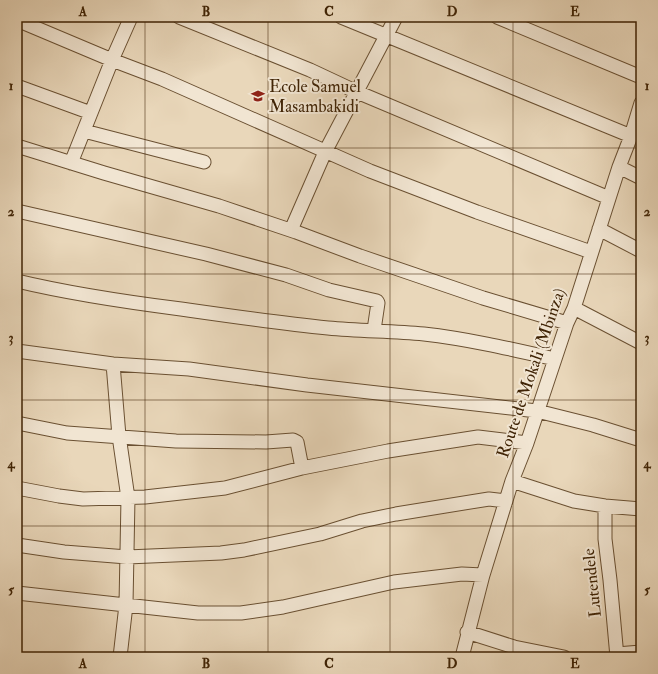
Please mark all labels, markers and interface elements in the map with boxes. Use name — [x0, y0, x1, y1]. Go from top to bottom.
text: A — [78, 4, 88, 20]
text: B — [202, 4, 210, 20]
text: C — [324, 4, 334, 20]
text: D — [447, 4, 458, 20]
text: E — [570, 4, 580, 20]
place label: Ecole Samuel Masambakidi — [269, 76, 362, 117]
text: 1 — [9, 78, 14, 94]
text: 1 — [645, 78, 650, 94]
school or university icon: Ecole Samuel Masambakidi — [250, 88, 266, 104]
text: 2 — [8, 204, 15, 220]
text: 2 — [644, 204, 651, 220]
street label: Route de Mokali (Mbinza) — [492, 285, 570, 461]
text: 3 — [9, 330, 14, 346]
text: 3 — [645, 330, 650, 346]
text: 4 — [6, 456, 15, 472]
text: 4 — [642, 456, 651, 472]
street label: Lutendele — [578, 547, 606, 619]
text: 5 — [8, 582, 14, 598]
text: 5 — [644, 582, 650, 598]
text: A — [78, 656, 88, 672]
text: B — [202, 656, 210, 672]
text: C — [324, 656, 334, 672]
text: D — [447, 656, 458, 672]
text: E — [570, 656, 580, 672]

